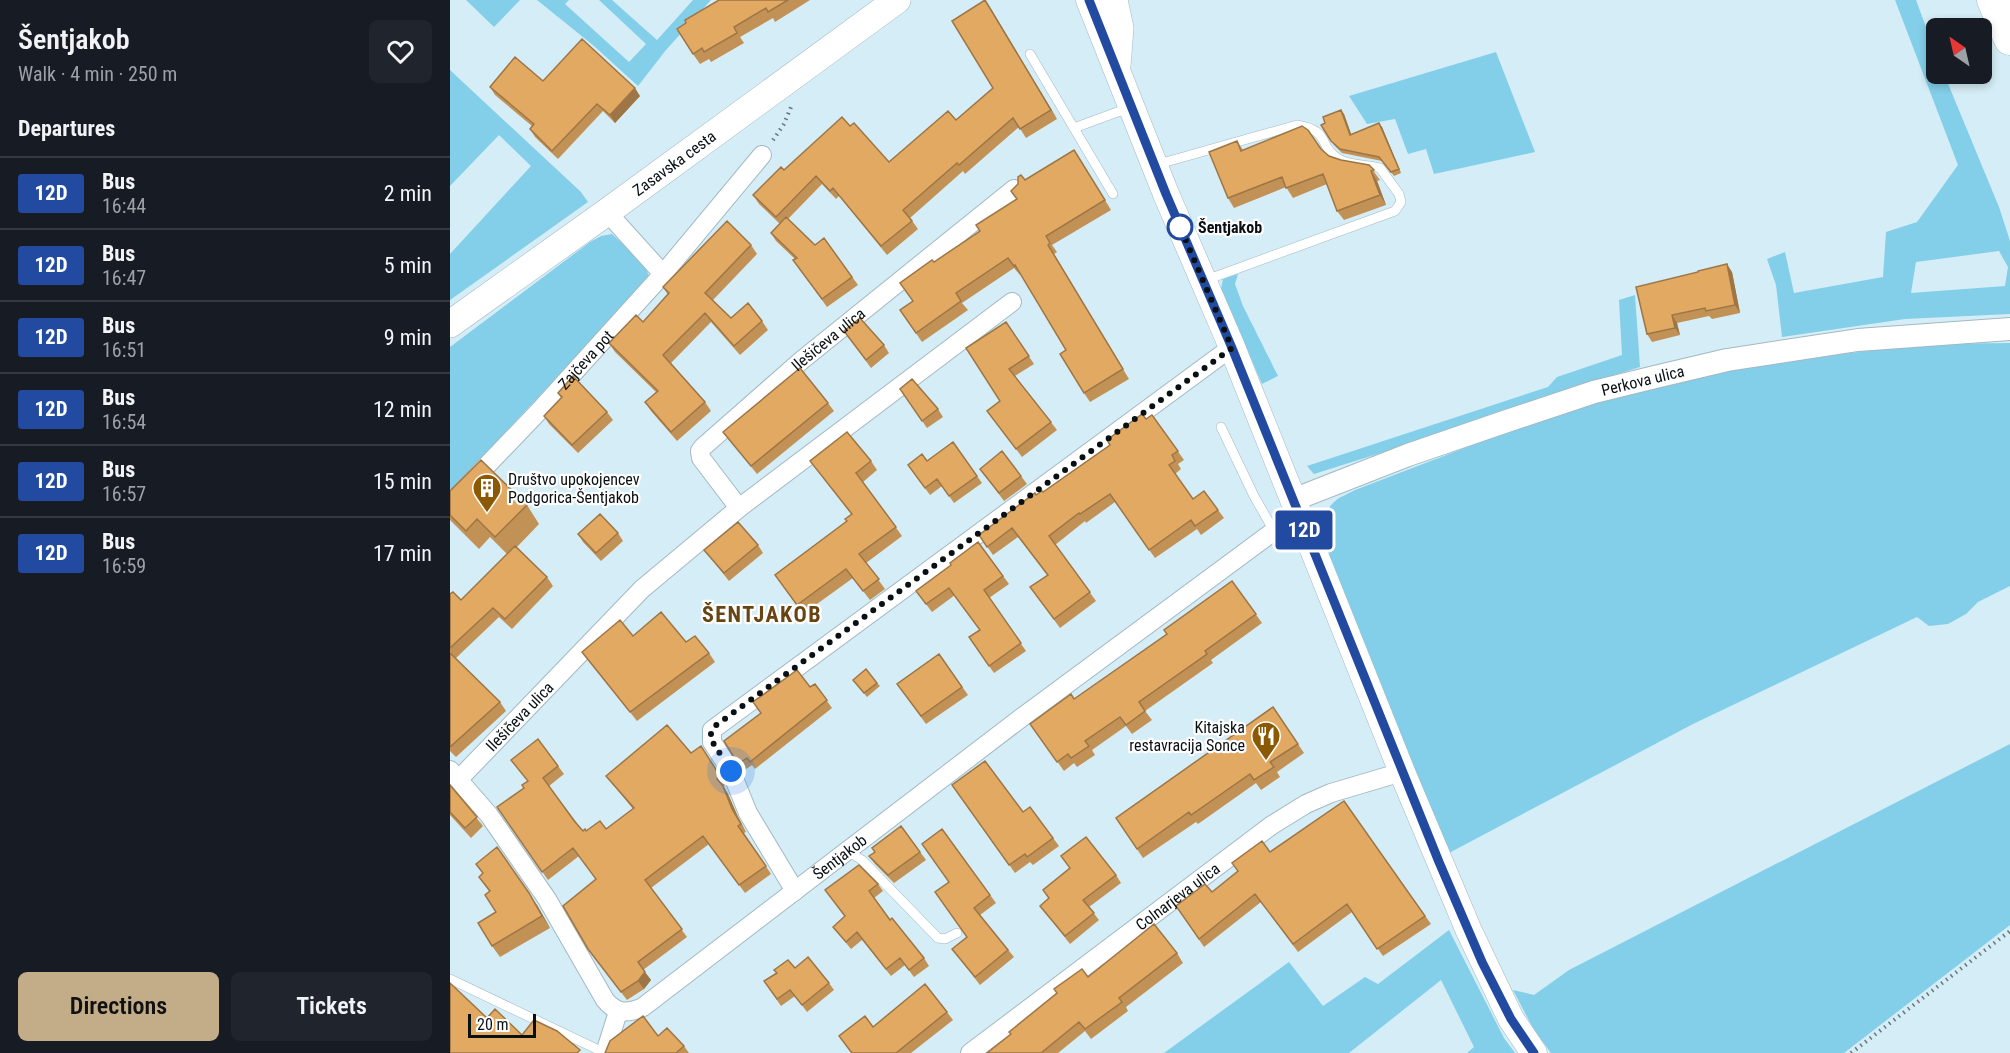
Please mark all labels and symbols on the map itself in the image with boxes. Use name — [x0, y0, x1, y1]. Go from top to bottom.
north arrow — [1926, 18, 1992, 84]
street label: Zasavska cesta — [629, 126, 719, 200]
marker: Šentjakob — [1167, 214, 1193, 240]
place label: Šentjakob — [1198, 218, 1262, 237]
street label: Ilešičeva ulica — [787, 304, 869, 375]
street label: Zajčeva pot — [554, 326, 617, 393]
street label: Perkova ulica — [1599, 361, 1686, 399]
place label: Društvo upokojencev Podgorica-Šentjakob — [508, 470, 640, 507]
building icon: Društvo upokojencev Podgorica-Šentjakob — [471, 472, 503, 514]
line badge: 12D — [1270, 510, 1338, 550]
district label: ŠENTJAKOB — [702, 602, 822, 627]
street label: Ilešičeva ulica — [482, 678, 557, 755]
place label: Kitajska restavracija Sonce — [1129, 718, 1245, 755]
restaurant icon: Kitajska restavracija Sonce — [1250, 720, 1282, 762]
your location — [716, 756, 746, 786]
street label: Šentjakob — [809, 830, 870, 883]
street label: Colnarjeva ulica — [1132, 859, 1223, 934]
scale bar — [468, 1011, 536, 1038]

